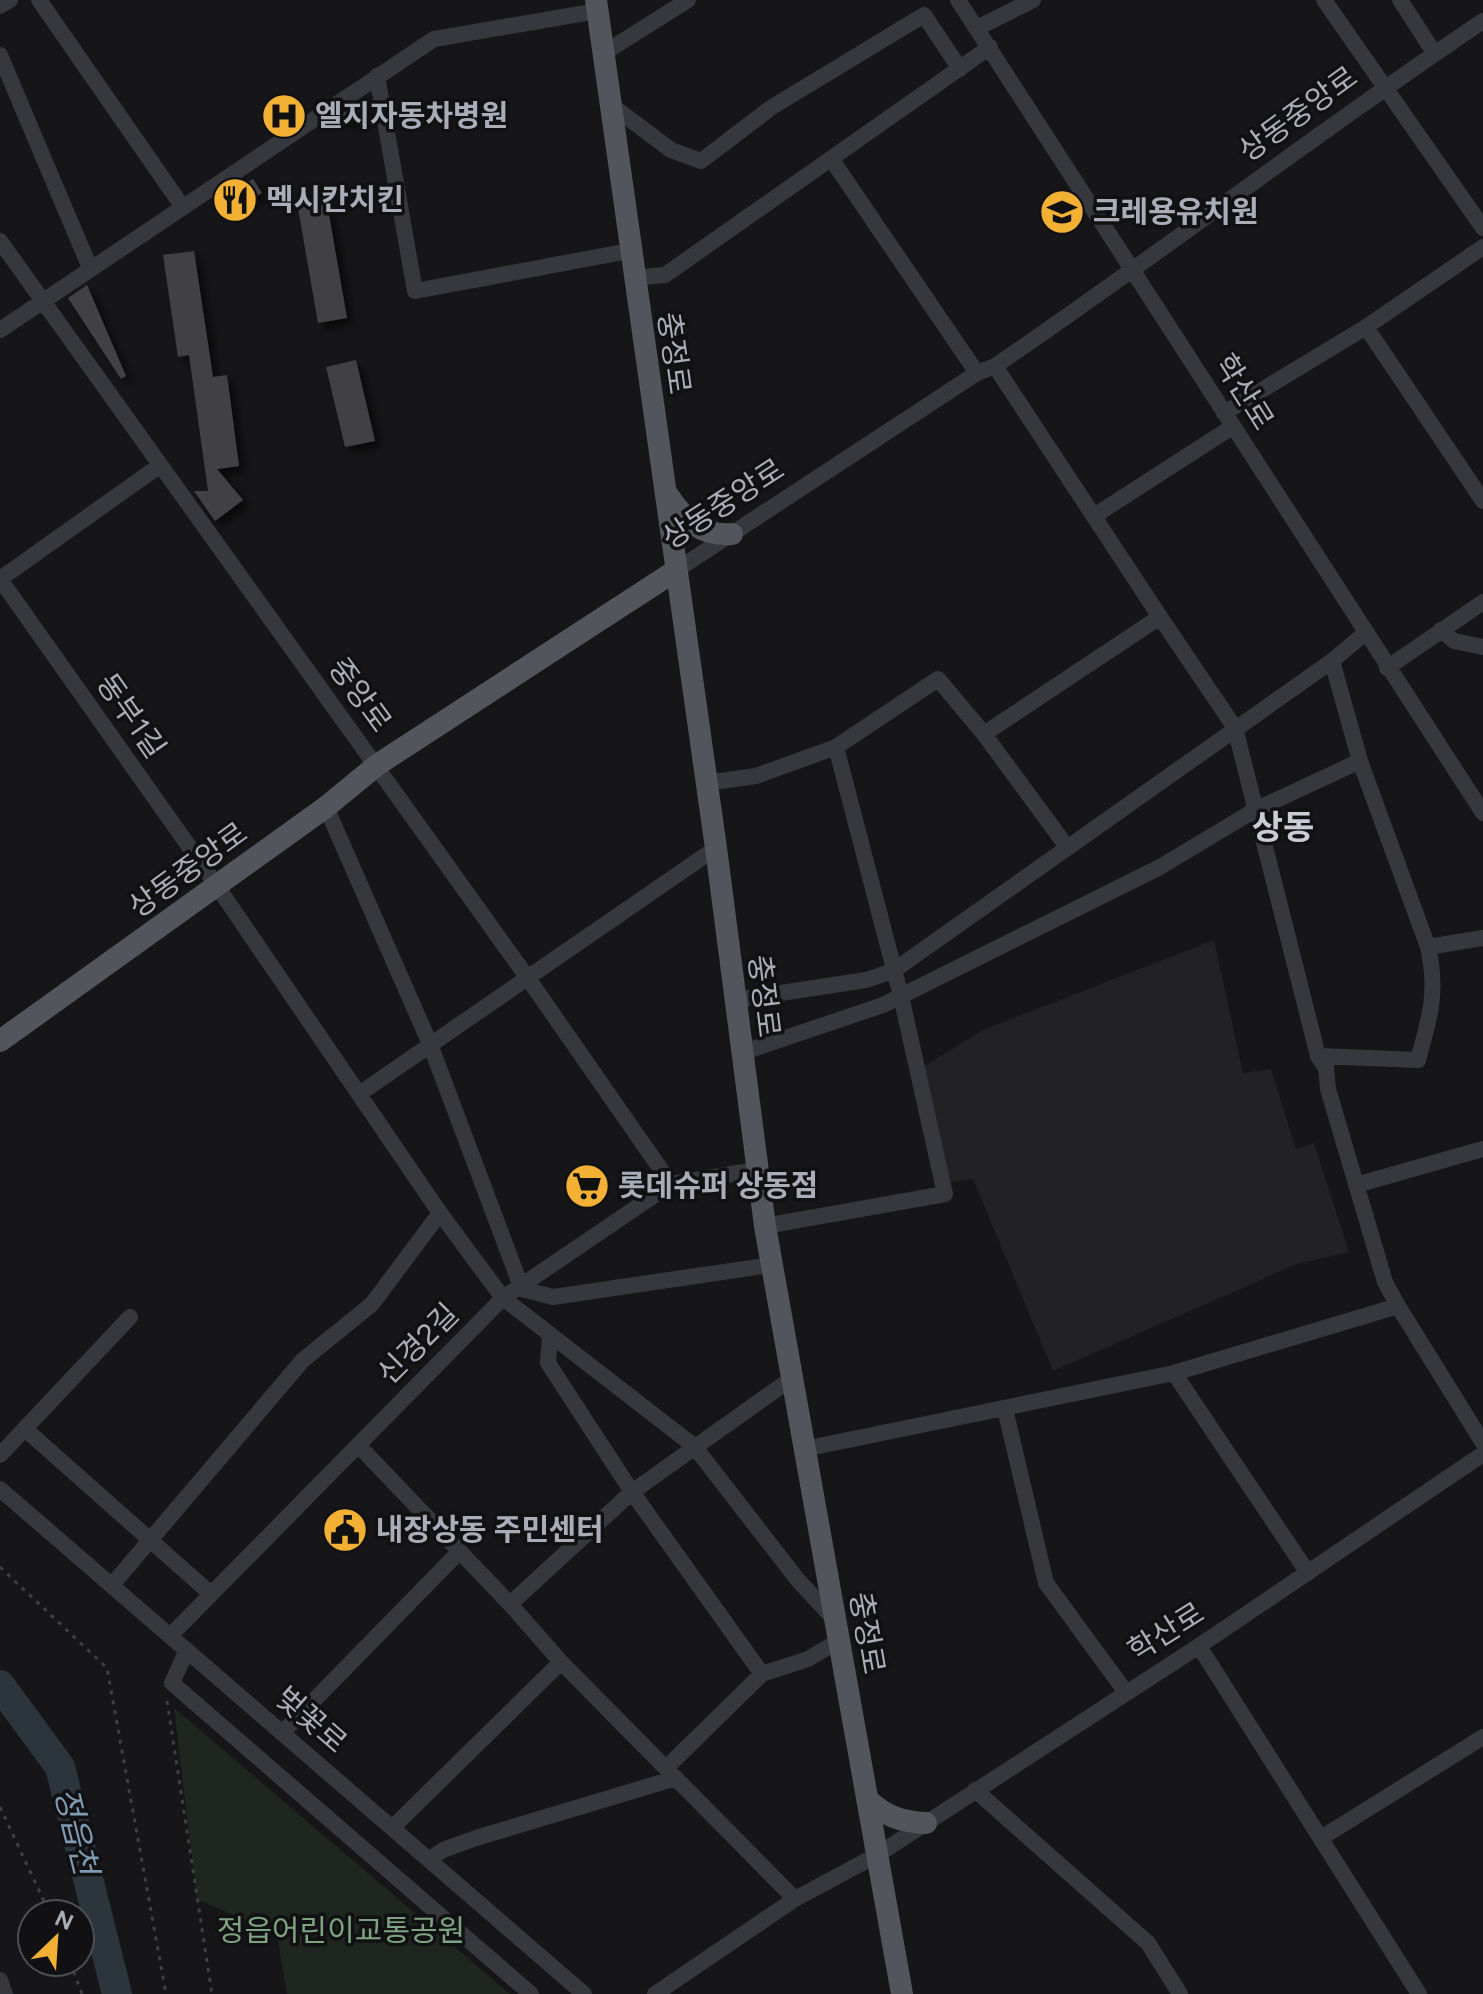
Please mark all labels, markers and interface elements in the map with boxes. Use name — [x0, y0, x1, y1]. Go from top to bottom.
street label: 상동중앙로 — [1231, 58, 1364, 169]
hospital icon: 엘지자동차병원 — [260, 92, 308, 140]
place label: 엘지자동차병원 — [315, 97, 508, 134]
restaurant icon: 멕시칸치킨 — [211, 176, 259, 224]
place label: 멕시칸치킨 — [266, 181, 404, 218]
school or university icon: 크레용유치원 — [1038, 188, 1086, 236]
place label: 크레용유치원 — [1093, 193, 1259, 230]
street label: 충정로 — [650, 309, 699, 397]
street label: 학산로 — [1207, 347, 1282, 437]
street label: 상동중앙로 — [655, 450, 791, 557]
street label: 중앙로 — [321, 650, 400, 739]
street label: 동부1길 — [89, 666, 174, 765]
district label: 상동 — [1252, 807, 1314, 848]
street label: 상동중앙로 — [121, 814, 254, 925]
street label: 충정로 — [741, 953, 788, 1039]
supermarket icon: 롯데슈퍼 상동점 — [563, 1162, 611, 1210]
place label: 롯데슈퍼 상동점 — [618, 1167, 818, 1204]
street label: 신경2길 — [369, 1295, 466, 1392]
public building icon: 내장상동 주민센터 — [321, 1506, 369, 1554]
place label: 내장상동 주민센터 — [376, 1511, 604, 1548]
street label: 충정로 — [842, 1589, 893, 1677]
street label: 학산로 — [1121, 1594, 1211, 1669]
street label: 벚꽃로 — [268, 1678, 355, 1761]
water label: 정읍천 — [47, 1784, 106, 1882]
north arrow — [16, 1898, 96, 1978]
text: N — [51, 1904, 78, 1936]
park label: 정읍어린이교통공원 — [217, 1912, 465, 1949]

